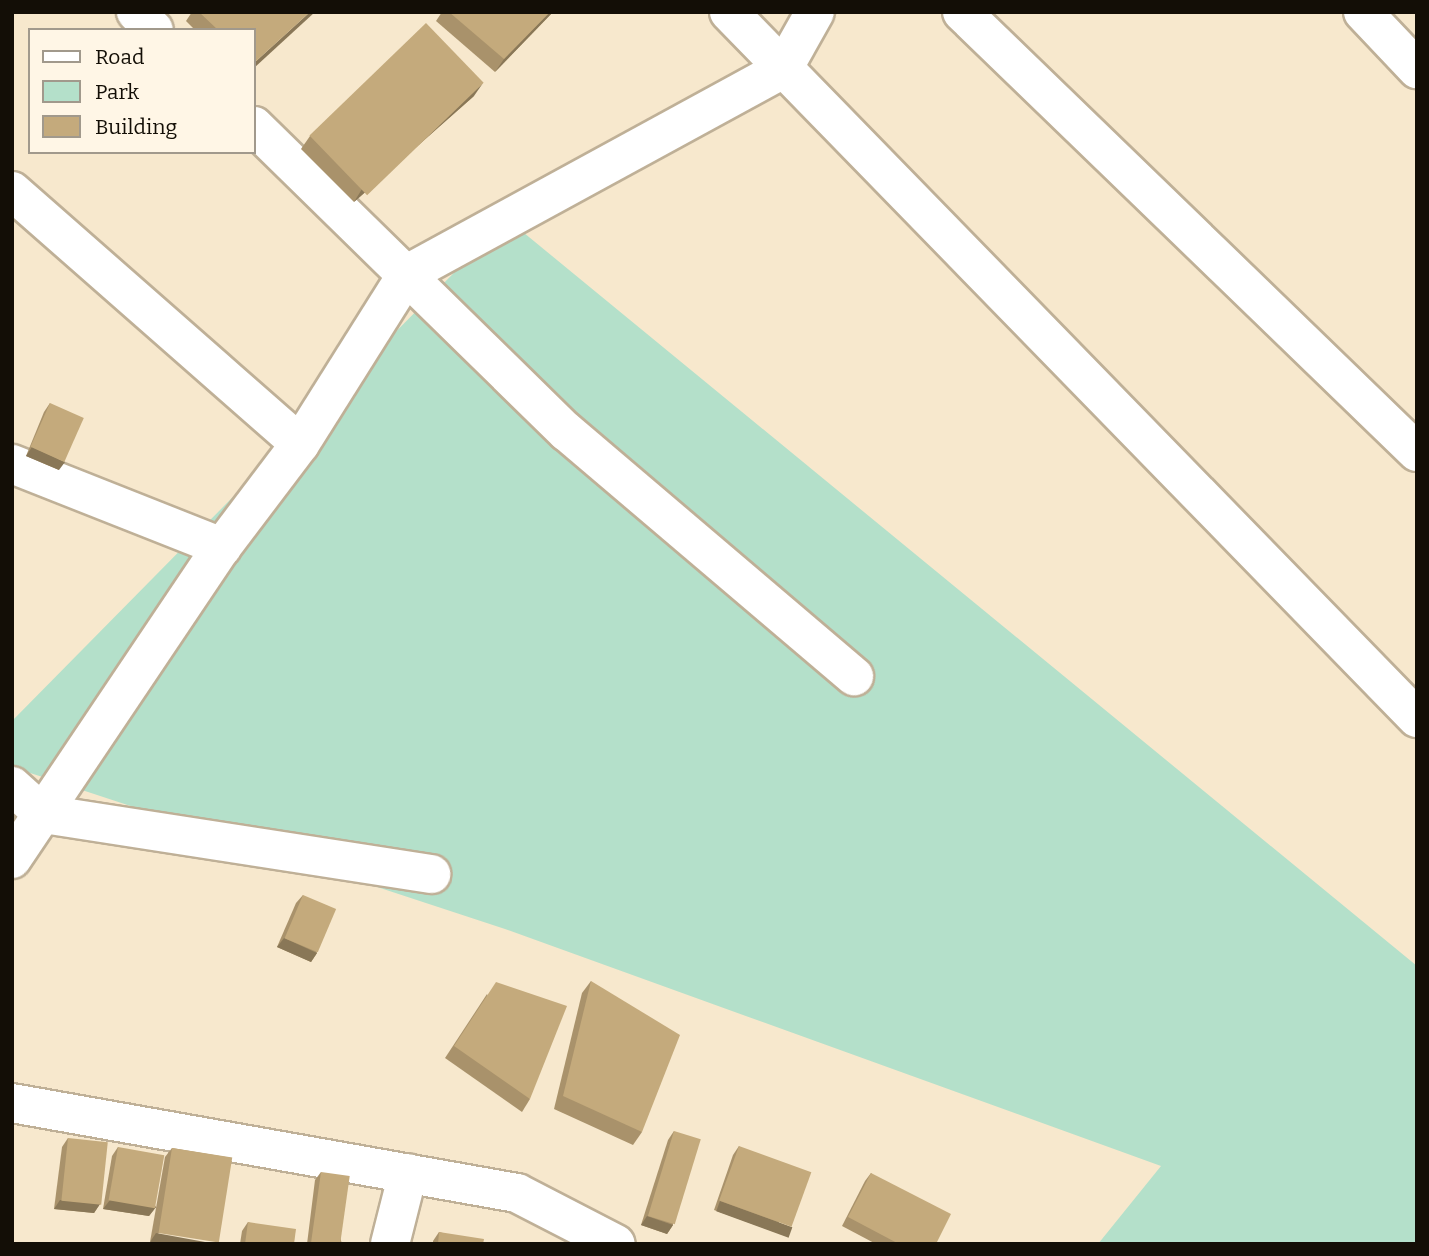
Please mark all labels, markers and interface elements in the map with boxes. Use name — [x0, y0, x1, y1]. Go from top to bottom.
legend — [28, 28, 256, 154]
text: Road — [95, 44, 144, 70]
text: Park — [95, 79, 139, 105]
text: Building — [95, 114, 177, 140]

